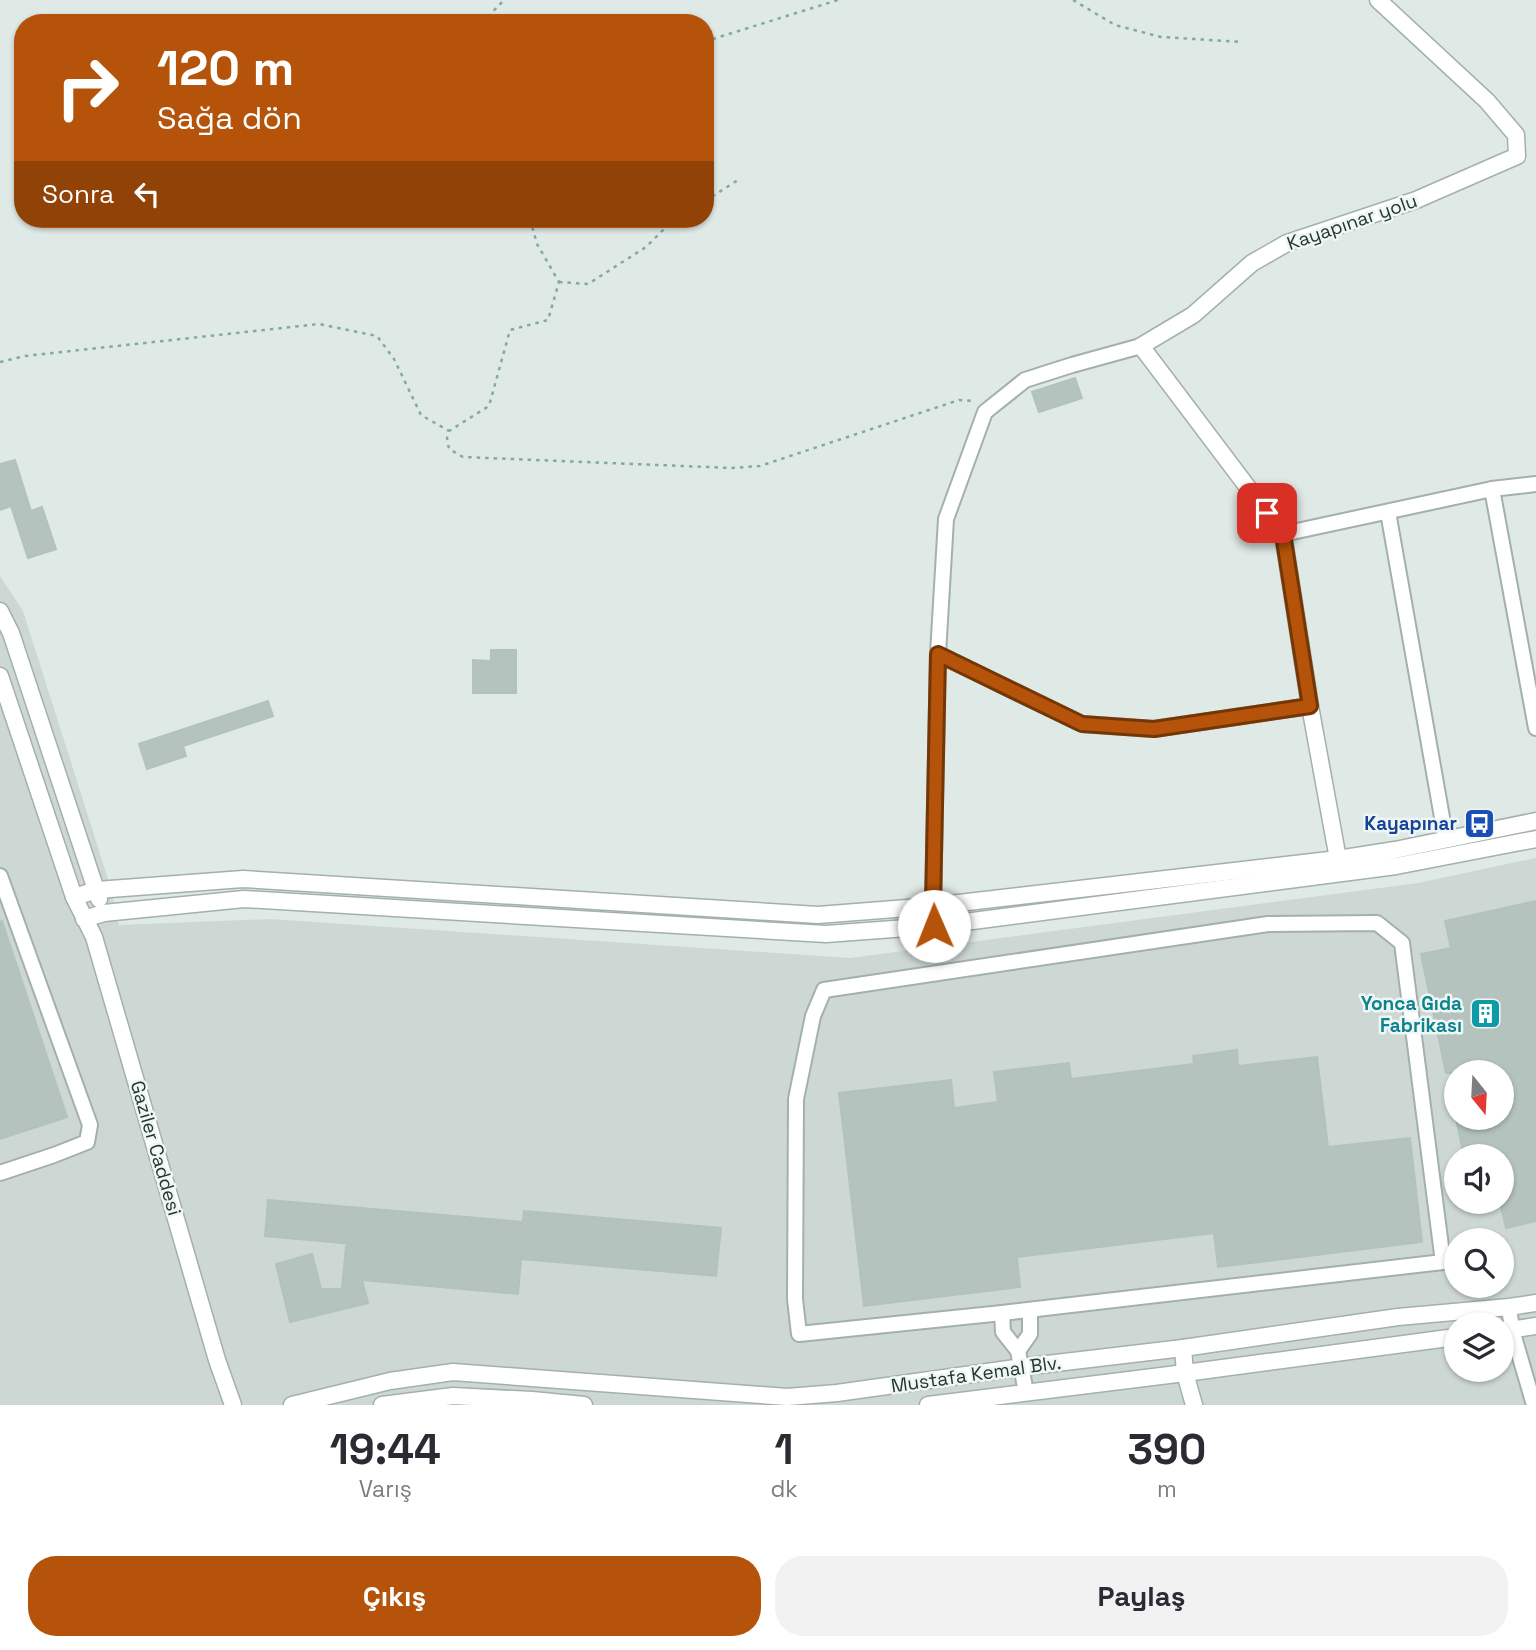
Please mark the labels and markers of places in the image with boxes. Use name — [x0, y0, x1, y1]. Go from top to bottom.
pin — [1237, 483, 1297, 543]
bus stop icon: Kayapınar — [1463, 806, 1497, 840]
place label: Kayapınar — [1364, 811, 1457, 836]
place label: Yonca Gıda Fabrikası — [1361, 991, 1462, 1038]
building icon: Yonca Gıda Fabrikası — [1468, 997, 1502, 1031]

